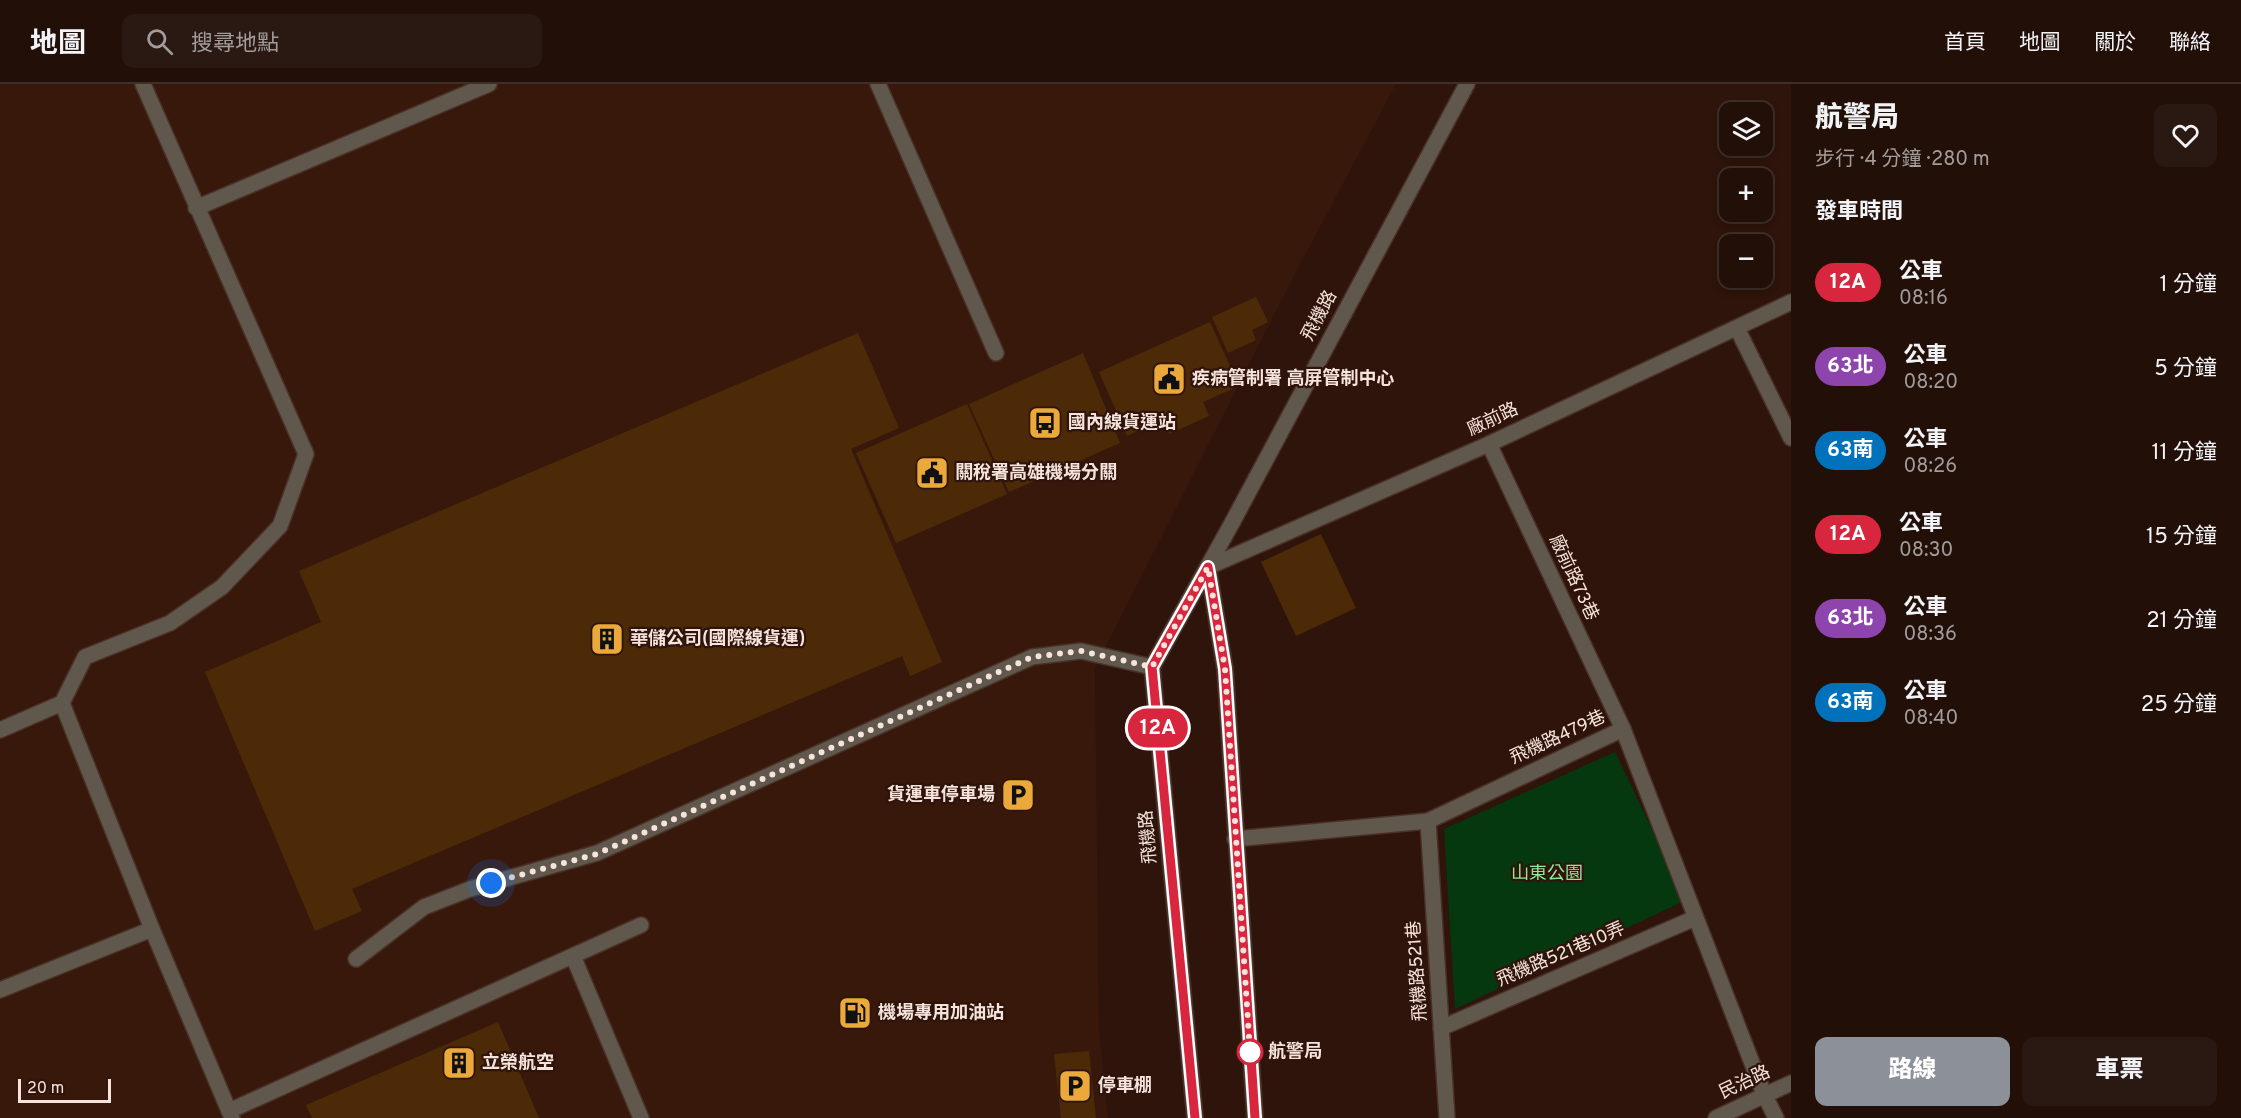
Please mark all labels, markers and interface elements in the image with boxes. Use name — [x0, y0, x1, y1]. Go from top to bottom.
search box — [122, 14, 542, 68]
icon: search — [143, 25, 176, 58]
text: 地圖 — [30, 27, 86, 63]
text: 首頁 — [1944, 30, 1986, 57]
text: 地圖 — [2019, 30, 2061, 57]
text: 關於 — [2094, 30, 2136, 57]
text: 聯絡 — [2169, 30, 2211, 57]
text: 搜尋地點 — [191, 31, 279, 58]
text: 航警局 — [1815, 101, 1899, 137]
map controls — [1719, 102, 1773, 288]
button: layers — [1719, 102, 1773, 156]
button: heart — [2154, 104, 2217, 167]
text: 步行 · 4 分鐘 · 280 m — [1815, 147, 1990, 173]
button: + — [1719, 168, 1773, 222]
text: 發車時間 — [1815, 199, 1903, 226]
button: − — [1719, 234, 1773, 288]
text: 公車 — [1899, 259, 1943, 286]
text: 12A — [1830, 269, 1866, 296]
text: 1 分鐘 — [2160, 272, 2217, 299]
text: 08:16 — [1899, 286, 1948, 312]
street label: 飛機路 — [1297, 287, 1343, 345]
text: 公車 — [1904, 343, 1948, 370]
text: 63北 — [1827, 353, 1874, 380]
text: 5 分鐘 — [2154, 356, 2217, 383]
public building icon: 疾病管制署 高屏管制中心 — [1151, 361, 1187, 397]
place label: 疾病管制署 高屏管制中心 — [1192, 367, 1395, 391]
text: 08:20 — [1904, 370, 1958, 396]
street label: 廠前路 — [1464, 398, 1522, 442]
bus stop icon: 國內線貨運站 — [1027, 405, 1063, 441]
place label: 國內線貨運站 — [1068, 412, 1176, 435]
text: 公車 — [1904, 427, 1948, 454]
text: 63南 — [1827, 437, 1874, 464]
text: 11 分鐘 — [2151, 440, 2217, 467]
text: 08:26 — [1904, 454, 1957, 480]
public building icon: 關稅署高雄機場分關 — [914, 455, 950, 491]
place label: 關稅署高雄機場分關 — [955, 462, 1117, 485]
text: 公車 — [1899, 511, 1943, 538]
text: 12A — [1830, 521, 1866, 548]
text: 15 分鐘 — [2146, 524, 2217, 551]
street label: 廠前路73巷 — [1543, 531, 1603, 625]
text: 08:30 — [1899, 538, 1953, 564]
text: 公車 — [1904, 595, 1948, 622]
text: 63北 — [1827, 605, 1874, 632]
text: 21 分鐘 — [2146, 608, 2217, 635]
building icon: 華儲公司(國際線貨運) — [589, 621, 625, 657]
text: 08:36 — [1904, 622, 1957, 648]
place label: 華儲公司(國際線貨運) — [630, 628, 805, 651]
text: 公車 — [1904, 679, 1948, 706]
text: 63南 — [1827, 689, 1874, 716]
text: 25 分鐘 — [2141, 692, 2217, 719]
street label: 飛機路479巷 — [1506, 706, 1610, 770]
text: 08:40 — [1904, 706, 1958, 732]
line badge: 12A — [1124, 708, 1192, 748]
text: 12A — [1140, 715, 1176, 742]
parking icon: 貨運車停車場 — [1000, 777, 1036, 813]
place label: 貨運車停車場 — [887, 784, 995, 807]
street label: 飛機路 — [1135, 809, 1163, 865]
park label: 山東公園 — [1511, 863, 1583, 886]
your location — [476, 868, 506, 898]
street label: 飛機路521巷10弄 — [1493, 918, 1629, 992]
street label: 飛機路521巷 — [1403, 920, 1433, 1022]
fuel station icon: 機場專用加油站 — [837, 995, 873, 1031]
place label: 機場專用加油站 — [878, 1002, 1004, 1025]
button: 路線 — [1815, 1037, 2010, 1106]
button: 車票 — [2022, 1037, 2217, 1106]
marker: 航警局 — [1237, 1039, 1263, 1065]
place label: 航警局 — [1268, 1041, 1322, 1064]
building icon: 立榮航空 — [441, 1045, 477, 1081]
place label: 立榮航空 — [482, 1052, 554, 1075]
street label: 民治路 — [1716, 1061, 1774, 1105]
parking icon: 停車棚 — [1057, 1068, 1093, 1104]
place label: 停車棚 — [1098, 1075, 1152, 1098]
scale bar — [18, 1076, 111, 1104]
text: 20 m — [27, 1079, 64, 1099]

